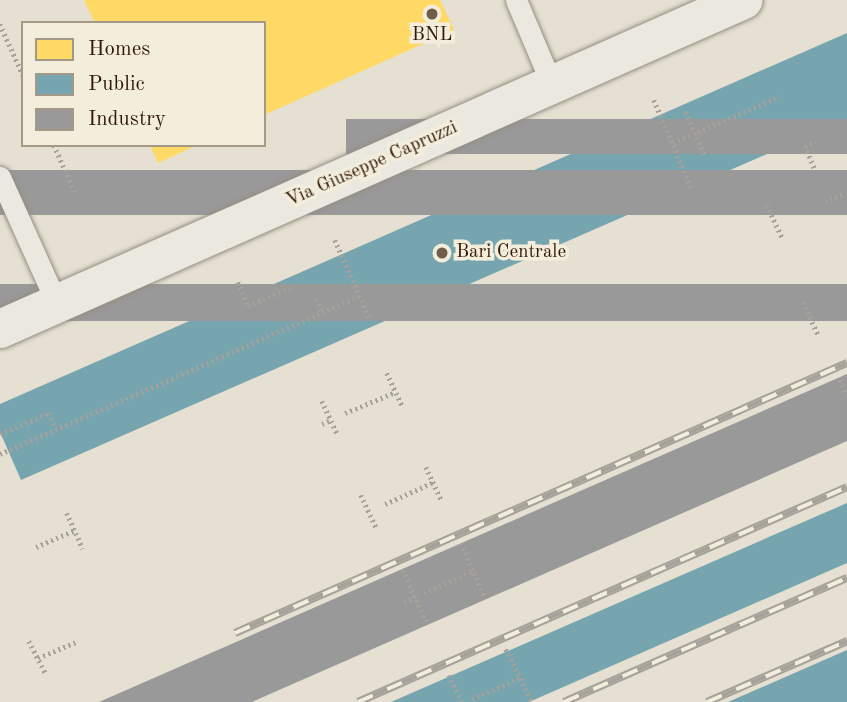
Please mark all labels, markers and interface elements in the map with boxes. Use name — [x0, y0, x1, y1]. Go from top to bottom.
marker: BNL — [424, 6, 440, 22]
legend — [21, 21, 266, 147]
place label: BNL — [412, 25, 452, 47]
text: Homes — [88, 39, 150, 60]
text: Public — [88, 74, 145, 95]
text: Industry — [88, 109, 166, 130]
street label: Via Giuseppe Capruzzi — [283, 117, 461, 213]
place label: Bari Centrale — [456, 242, 566, 264]
marker: Bari Centrale — [434, 245, 450, 261]

